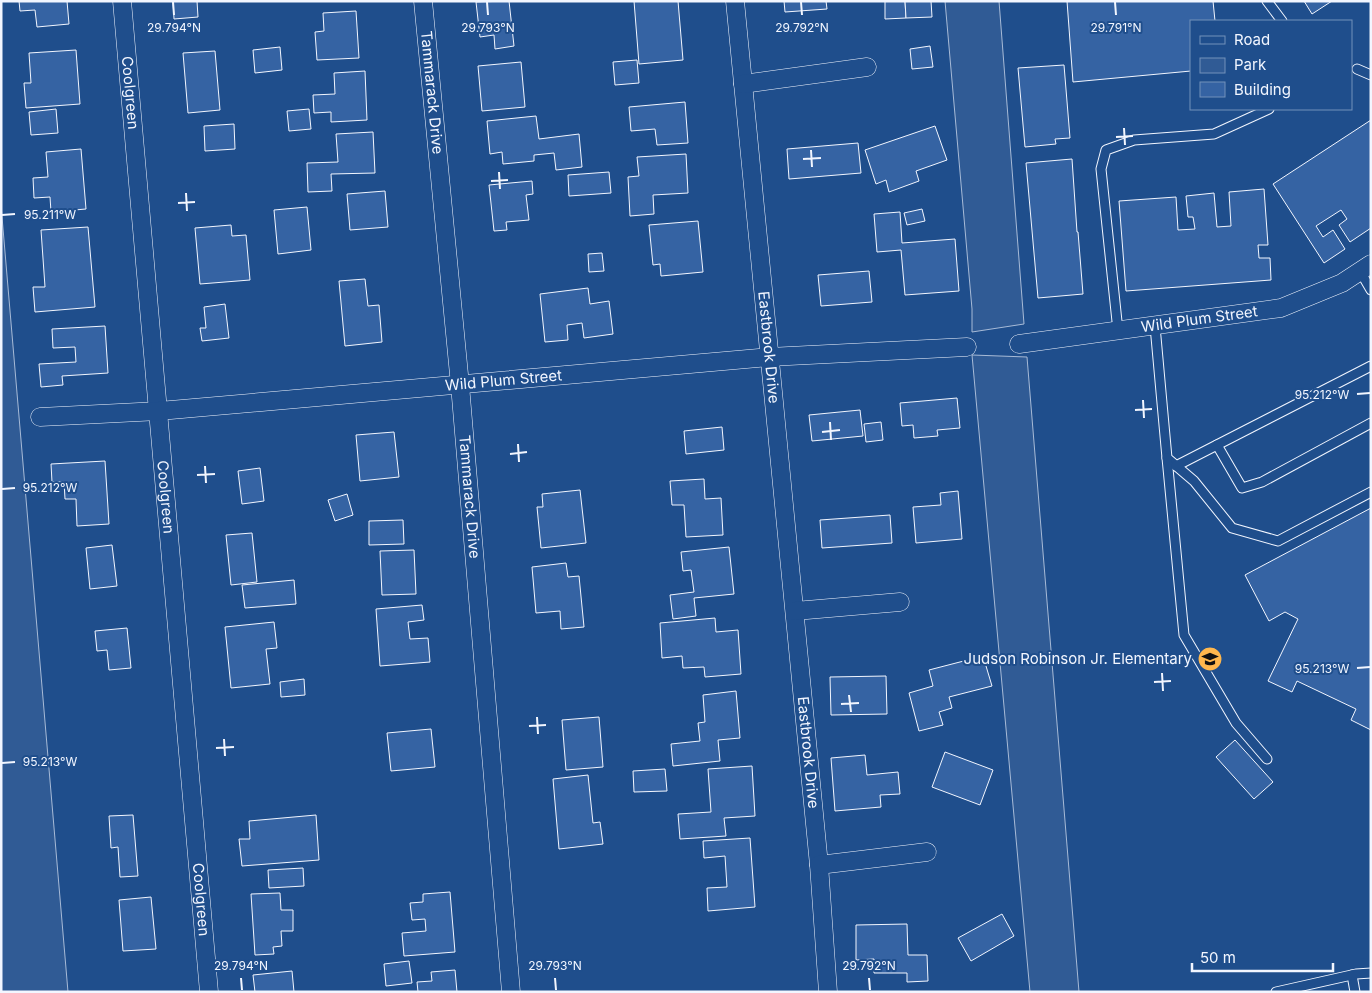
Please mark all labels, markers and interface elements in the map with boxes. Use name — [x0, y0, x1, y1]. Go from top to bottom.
text: 29.794°N — [147, 20, 201, 35]
text: 29.793°N — [461, 20, 515, 35]
text: 29.792°N — [775, 20, 829, 35]
text: 29.791°N — [1090, 20, 1142, 35]
legend — [1190, 20, 1352, 110]
street label: Tammarack Drive — [417, 30, 448, 155]
text: Road — [1234, 30, 1270, 49]
street label: Coolgreen — [118, 55, 143, 130]
text: Park — [1234, 55, 1267, 74]
text: Building — [1234, 80, 1291, 99]
text: 95.211°W — [24, 207, 76, 222]
street label: Eastbrook Drive — [754, 290, 784, 404]
street label: Wild Plum Street — [1140, 301, 1259, 336]
street label: Wild Plum Street — [444, 365, 563, 395]
text: 95.212°W — [1295, 387, 1350, 402]
street label: Tammarack Drive — [455, 434, 485, 559]
street label: Coolgreen — [153, 460, 179, 535]
text: 95.212°W — [23, 480, 78, 495]
school or university icon: Judson Robinson Jr. Elementary — [1197, 646, 1223, 672]
place label: Judson Robinson Jr. Elementary — [964, 649, 1193, 668]
text: 95.213°W — [1295, 661, 1349, 676]
street label: Eastbrook Drive — [794, 695, 823, 809]
text: 95.213°W — [23, 754, 77, 769]
street label: Coolgreen — [189, 862, 214, 937]
scale bar — [1192, 940, 1333, 972]
text: 50 m — [1200, 948, 1236, 967]
text: 29.794°N — [214, 958, 268, 973]
text: 29.793°N — [528, 958, 582, 973]
text: 29.792°N — [842, 958, 896, 973]

